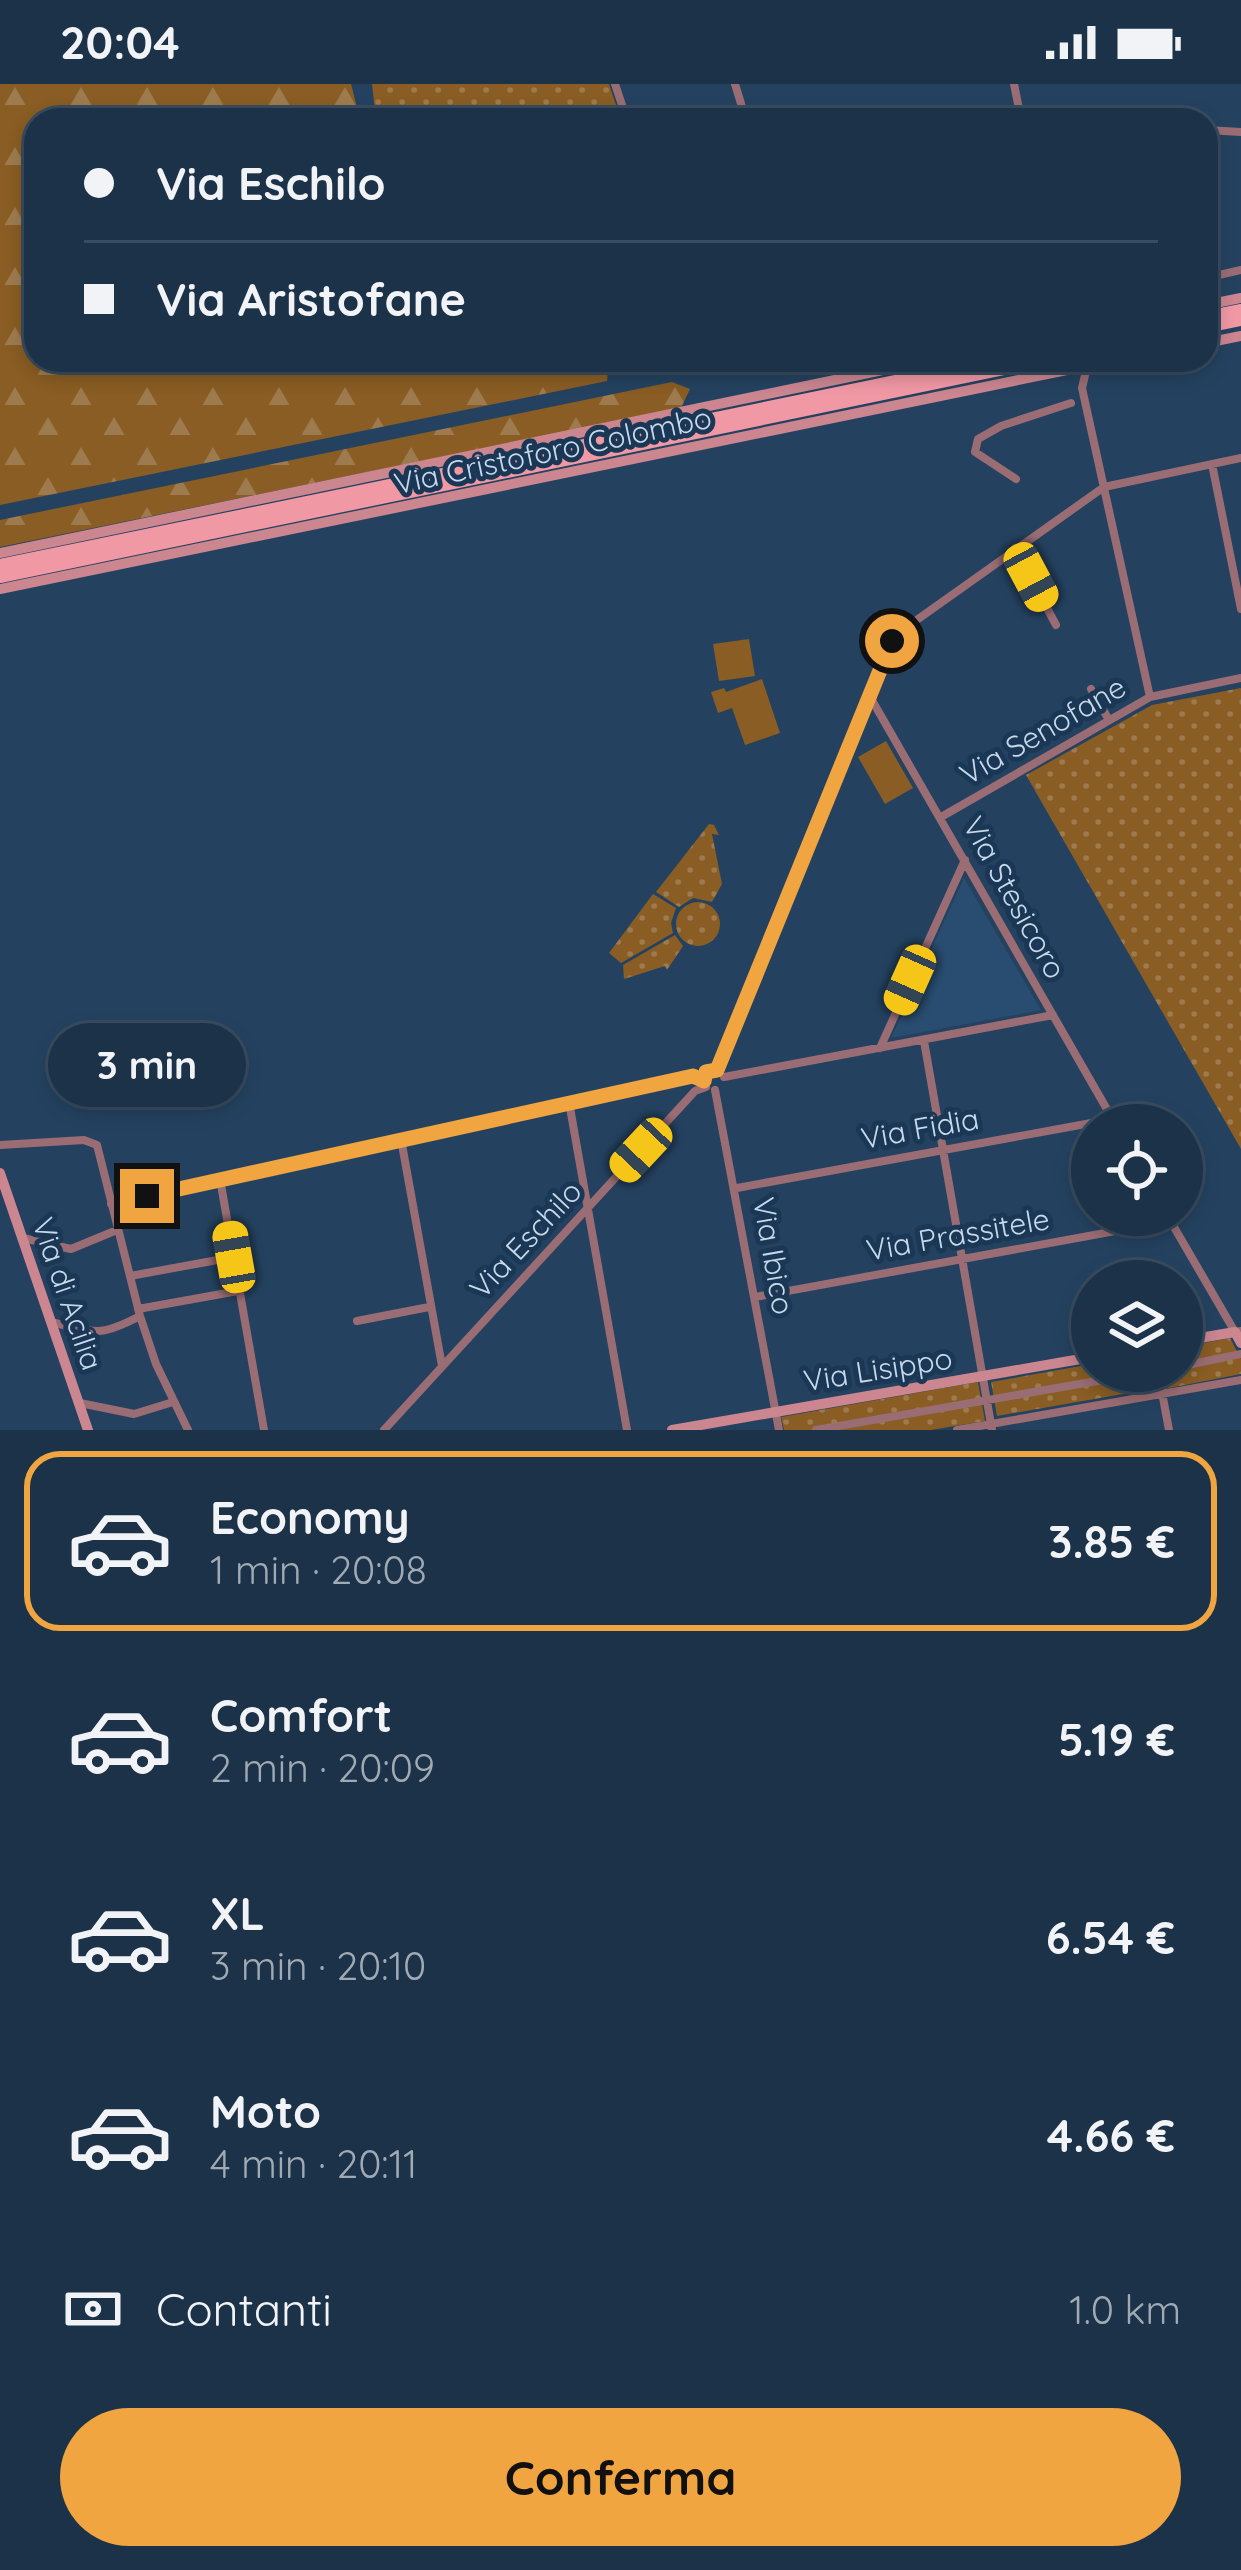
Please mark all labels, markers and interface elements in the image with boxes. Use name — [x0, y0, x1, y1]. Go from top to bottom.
text: 20:04 — [60, 14, 180, 70]
text: Via Eschilo — [156, 155, 386, 211]
text: Via Aristofane — [156, 271, 466, 327]
street label: Via Cristoforo Colombo — [391, 398, 715, 502]
car — [998, 537, 1064, 617]
route start — [865, 614, 919, 668]
street label: Via Senofane — [953, 667, 1132, 793]
street label: Via Stesicoro — [955, 810, 1075, 985]
car — [879, 940, 941, 1020]
callout: 3 min — [48, 1022, 246, 1106]
text: 3 min — [97, 1040, 197, 1089]
street label: Via Fidia — [858, 1099, 982, 1157]
map controls — [1071, 1104, 1203, 1392]
button: locate — [1071, 1104, 1203, 1236]
car — [603, 1111, 679, 1189]
route end — [120, 1169, 174, 1223]
street label: Via Eschilo — [461, 1172, 589, 1306]
street label: Via Ibico — [745, 1194, 803, 1317]
street label: Via Prassitele — [863, 1199, 1052, 1269]
street label: Via di Acilia — [24, 1213, 112, 1375]
car — [210, 1218, 258, 1296]
button: layers — [1071, 1260, 1203, 1392]
street label: Via Lisippo — [801, 1339, 955, 1400]
icon: car — [66, 1487, 174, 1595]
text: Economy — [210, 1489, 410, 1545]
text: 3.85 € — [1048, 1513, 1175, 1569]
text: 1 min · 20:08 — [210, 1545, 427, 1594]
icon: car — [66, 1685, 174, 1793]
text: Comfort — [210, 1687, 392, 1743]
text: 5.19 € — [1058, 1711, 1175, 1767]
text: 2 min · 20:09 — [210, 1743, 435, 1792]
icon: car — [66, 1883, 174, 1991]
text: XL — [210, 1885, 265, 1941]
text: 6.54 € — [1046, 1909, 1175, 1965]
text: 3 min · 20:10 — [210, 1941, 426, 1990]
icon: car — [66, 2081, 174, 2189]
text: Moto — [210, 2083, 321, 2139]
text: 4.66 € — [1047, 2107, 1175, 2163]
text: 4 min · 20:11 — [210, 2139, 418, 2188]
icon: cash — [60, 2276, 126, 2342]
text: Contanti — [156, 2281, 332, 2337]
text: 1.0 km — [1069, 2285, 1181, 2334]
button: Conferma — [60, 2408, 1181, 2546]

